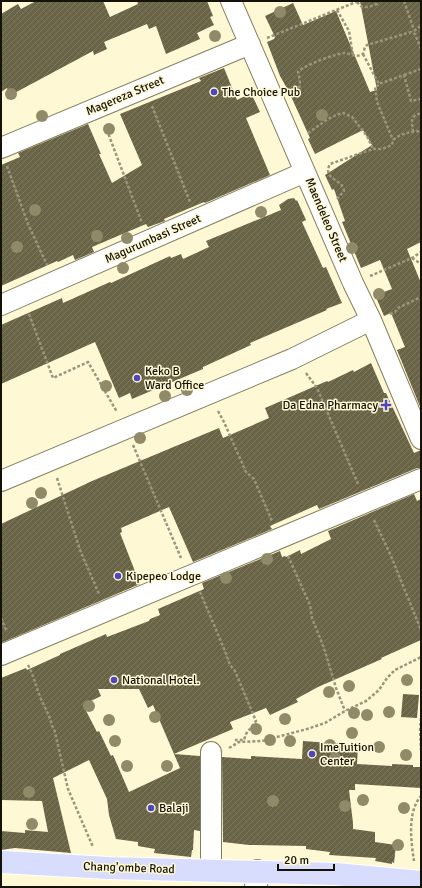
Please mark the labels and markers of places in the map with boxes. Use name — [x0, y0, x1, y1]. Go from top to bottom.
place label: The Choice Pub — [222, 85, 300, 100]
marker: The Choice Pub — [209, 87, 219, 97]
place label: Keko B Ward Office — [145, 364, 204, 393]
marker: Keko B Ward Office — [132, 373, 142, 383]
place label: Da Edna Pharmacy — [283, 398, 378, 413]
marker: Da Edna Pharmacy — [381, 400, 391, 410]
place label: Kipepeo Lodge — [126, 569, 201, 584]
marker: Kipepeo Lodge — [113, 571, 123, 581]
place label: National Hotel. — [122, 673, 200, 688]
marker: National Hotel. — [109, 675, 119, 685]
place label: ImeTuition Center — [320, 740, 374, 769]
marker: ImeTuition Center — [307, 749, 317, 759]
place label: Balaji — [159, 801, 189, 816]
marker: Balaji — [146, 803, 156, 813]

